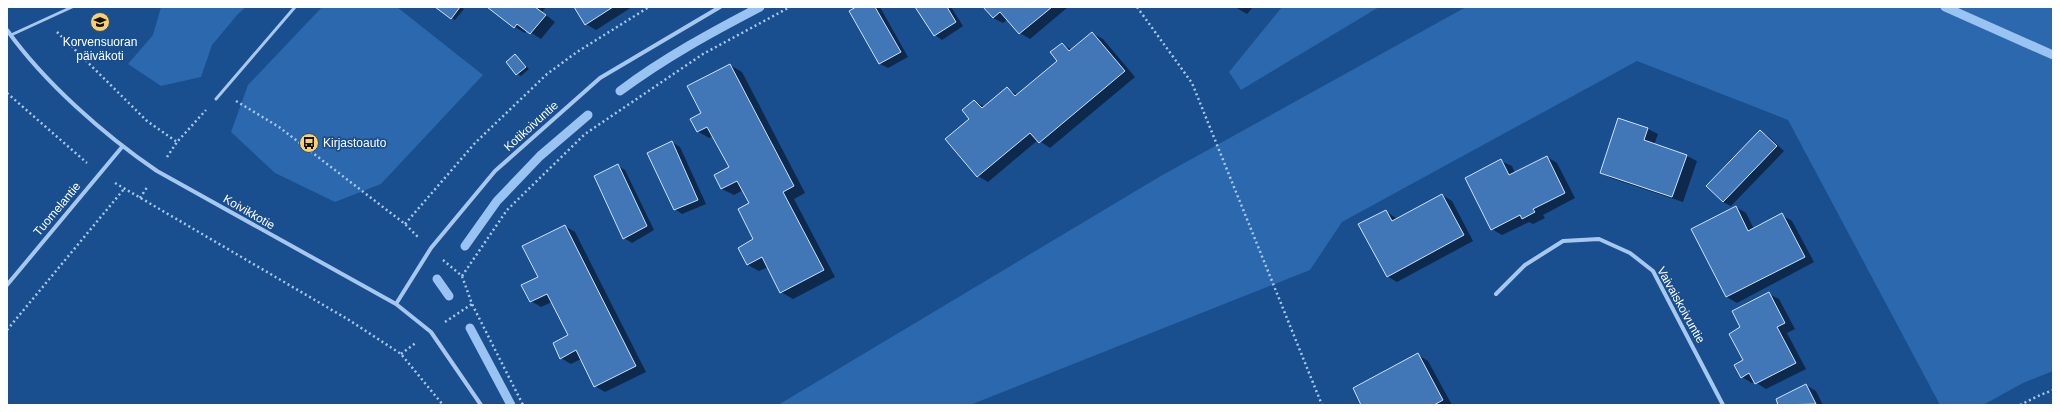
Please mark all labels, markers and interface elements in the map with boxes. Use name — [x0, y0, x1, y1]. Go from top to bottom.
school or university icon: Korvensuoran päiväkoti — [89, 11, 111, 33]
place label: Korvensuoran päiväkoti — [63, 35, 137, 63]
street label: Kotikoivuntie — [501, 98, 561, 154]
bus stop icon: Kirjastoauto — [298, 132, 320, 154]
place label: Kirjastoauto — [323, 136, 387, 150]
street label: Tuomelantie — [31, 179, 84, 239]
street label: Koivikkotie — [221, 192, 278, 233]
street label: Vaivaiskoivuntie — [1654, 264, 1708, 346]

